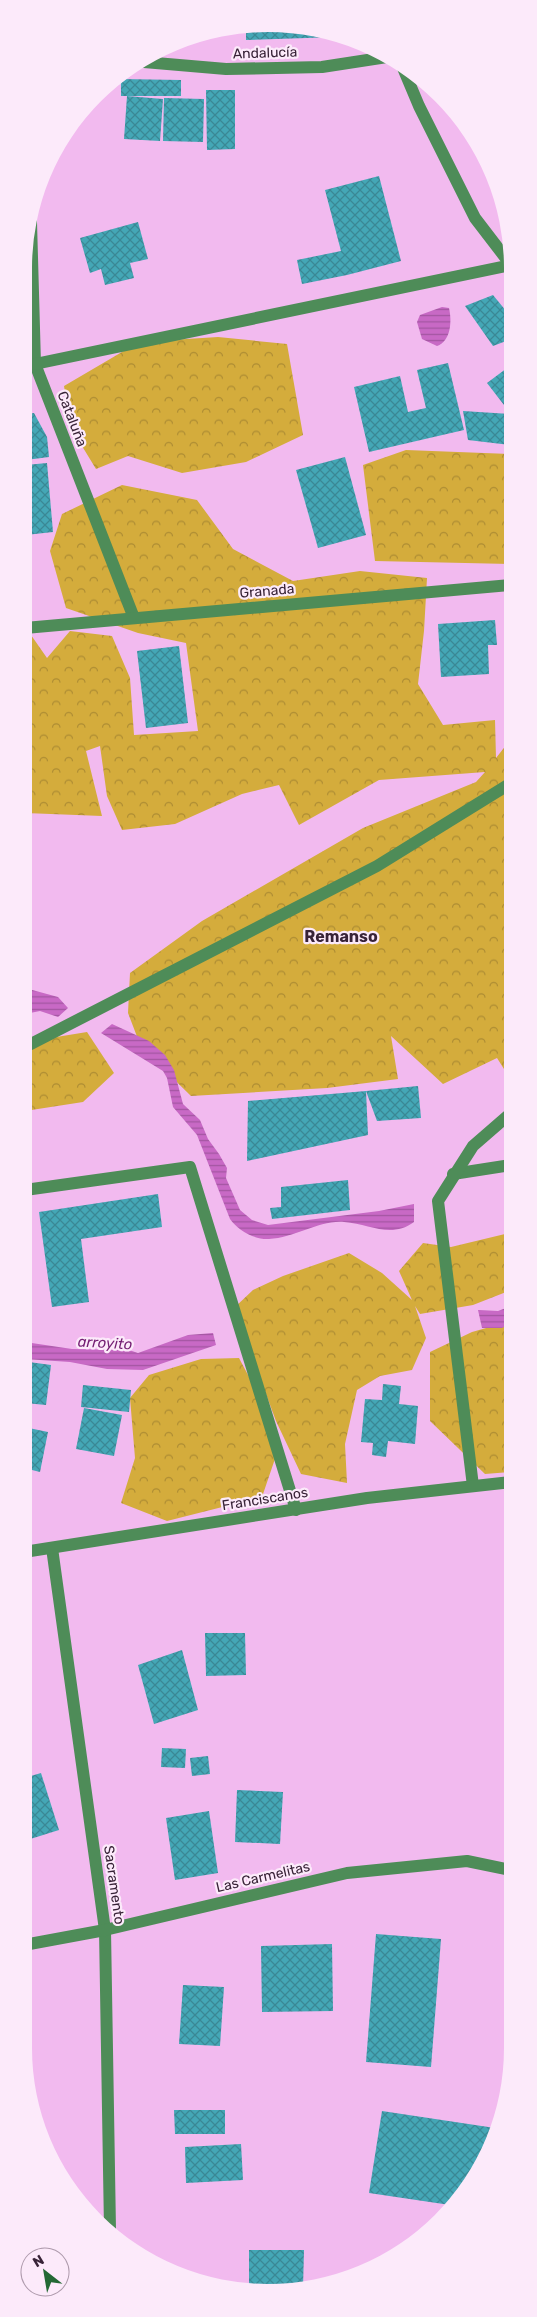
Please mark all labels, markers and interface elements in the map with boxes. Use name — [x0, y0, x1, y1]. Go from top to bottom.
street label: Andalucía — [232, 43, 298, 63]
street label: Cataluña — [54, 389, 90, 449]
street label: Granada — [239, 580, 295, 602]
district label: Remanso — [304, 927, 378, 946]
water label: arroyito — [77, 1333, 133, 1353]
street label: Franciscanos — [221, 1484, 309, 1514]
street label: Sacramento — [100, 1845, 128, 1925]
street label: Las Carmelitas — [214, 1858, 312, 1896]
north arrow — [20, 2247, 70, 2297]
text: N — [30, 2251, 47, 2271]

